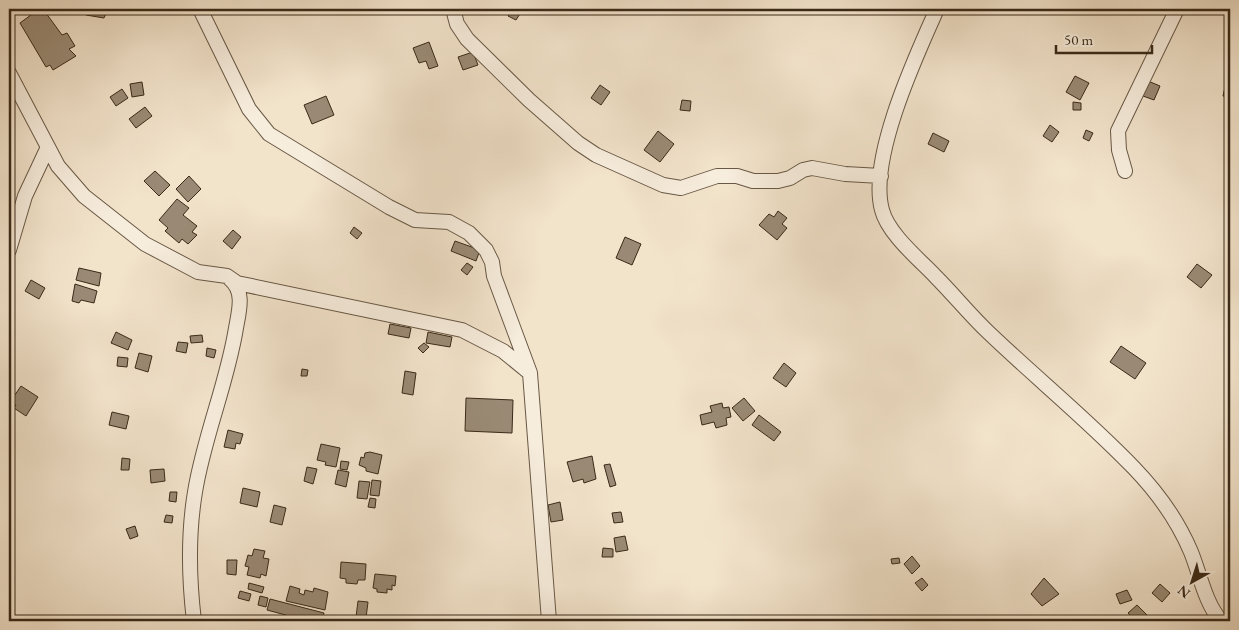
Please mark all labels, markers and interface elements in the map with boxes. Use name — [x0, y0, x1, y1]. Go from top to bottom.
scale bar — [1056, 22, 1153, 54]
text: 50 m — [1064, 30, 1093, 49]
north arrow — [1166, 558, 1216, 608]
text: N — [1173, 581, 1194, 603]

